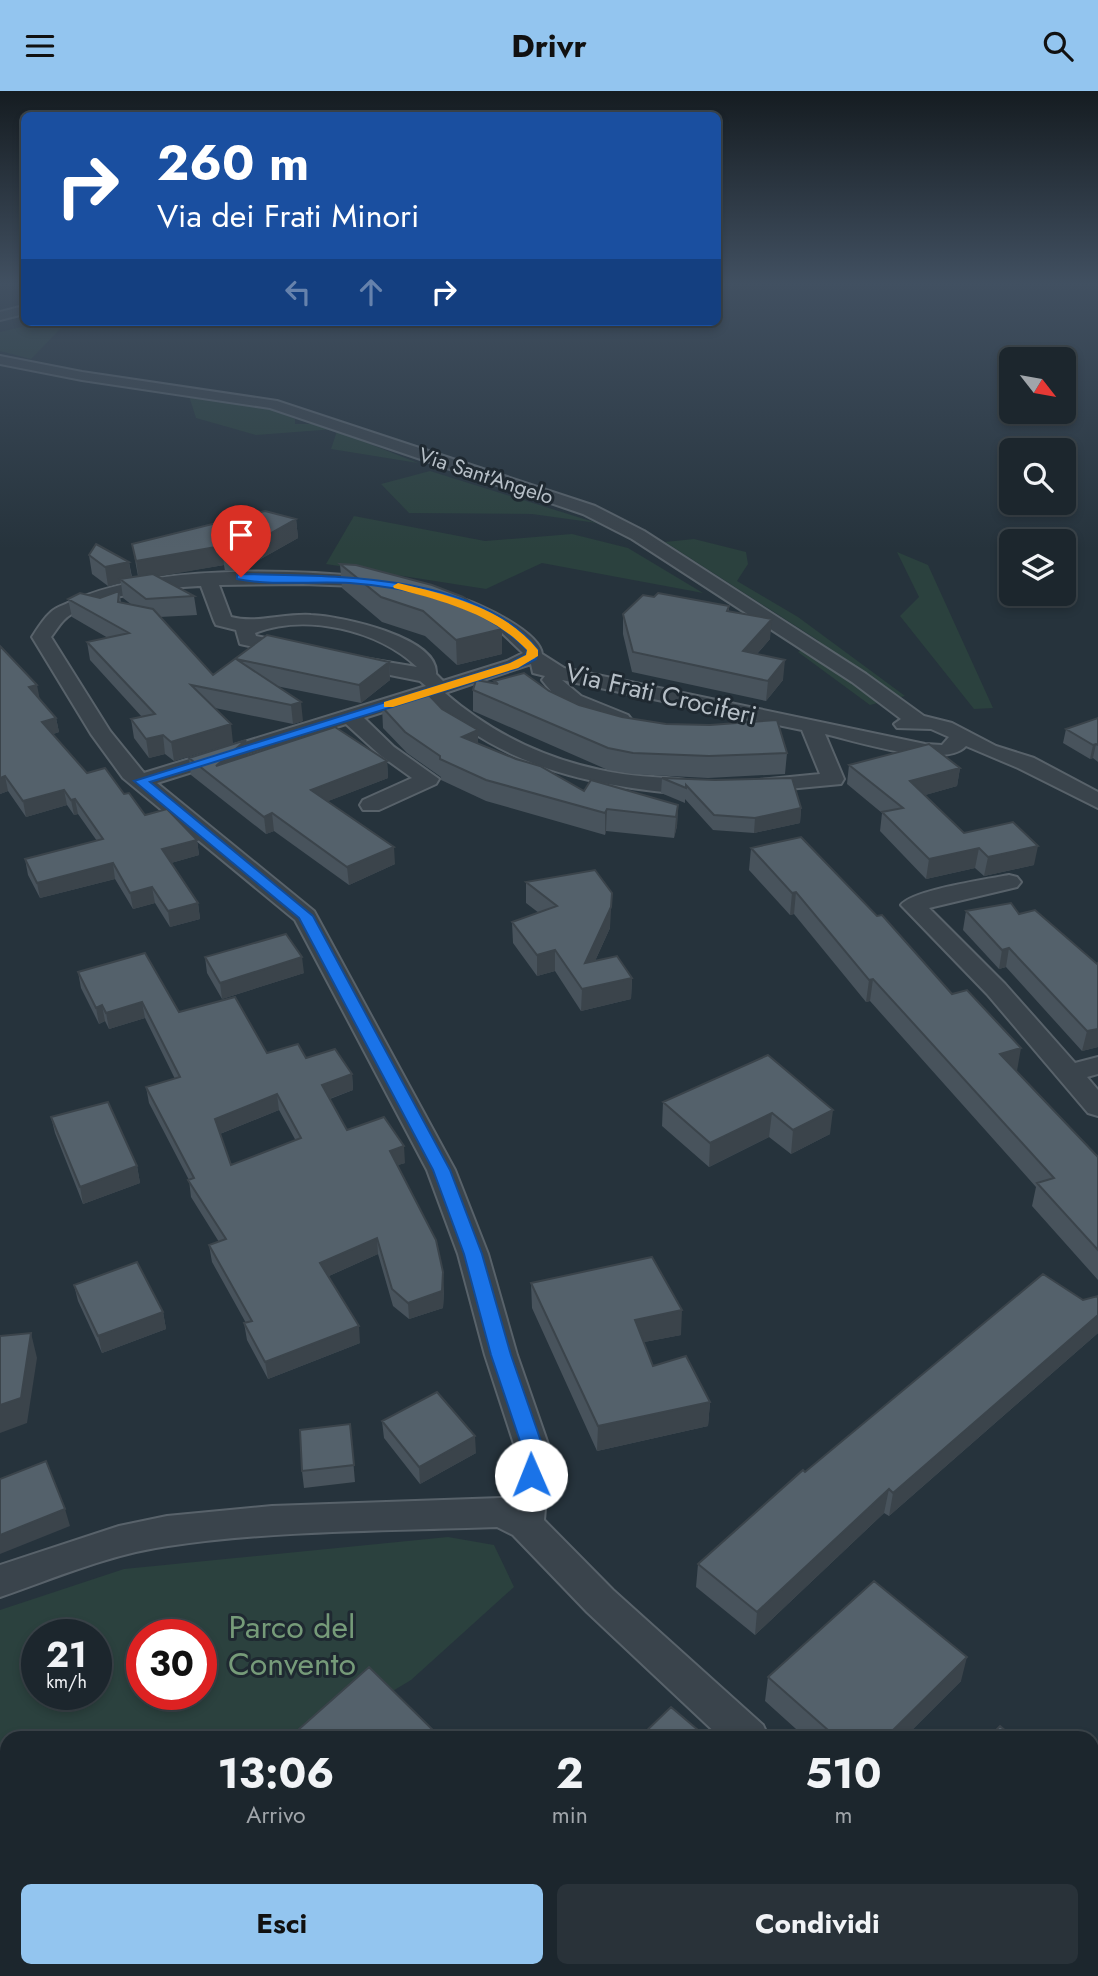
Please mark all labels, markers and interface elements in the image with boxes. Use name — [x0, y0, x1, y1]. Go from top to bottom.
text: Drivr — [511, 23, 587, 69]
icon: menu — [21, 27, 59, 65]
icon: search — [1039, 27, 1077, 65]
text: 260 m — [157, 128, 309, 198]
icon: right — [42, 140, 133, 231]
text: Via dei Frati Minori — [157, 193, 419, 239]
icon: left — [279, 273, 317, 311]
icon: ahead — [352, 273, 390, 311]
icon: right — [425, 273, 463, 311]
north arrow — [999, 347, 1076, 423]
map controls — [999, 347, 1076, 606]
button: search — [999, 438, 1076, 515]
street label: Via Sant'Angelo — [415, 440, 557, 512]
pin — [211, 505, 271, 577]
icon: arrive — [222, 516, 260, 554]
button: layers — [999, 529, 1076, 606]
street label: Via Frati Crociferi — [562, 654, 760, 734]
position arrow — [494, 1438, 568, 1512]
park label: Parco del Convento — [228, 1604, 356, 1687]
speed limit sign: 30 — [126, 1619, 217, 1710]
text: 21 — [46, 1630, 87, 1680]
text: km/h — [46, 1669, 87, 1695]
text: 13:06 — [217, 1743, 334, 1804]
text: 2 — [556, 1743, 584, 1804]
text: 510 — [805, 1743, 882, 1804]
text: Arrivo — [246, 1798, 306, 1832]
text: min — [552, 1798, 588, 1832]
text: m — [834, 1798, 852, 1832]
button: Esci — [21, 1884, 543, 1964]
button: Condividi — [557, 1884, 1078, 1964]

